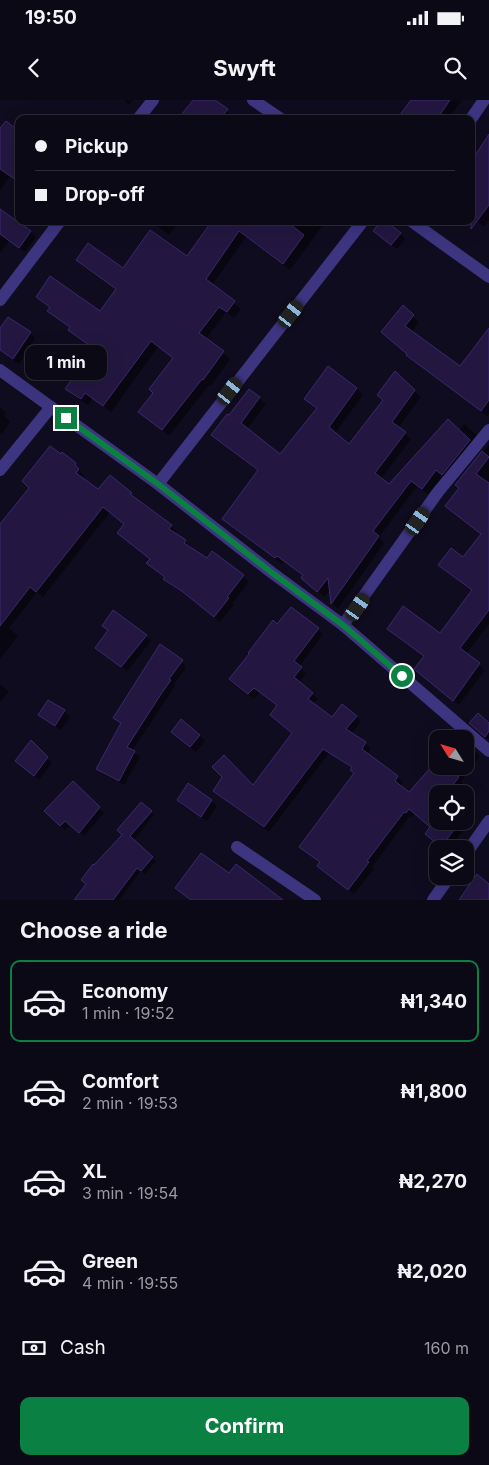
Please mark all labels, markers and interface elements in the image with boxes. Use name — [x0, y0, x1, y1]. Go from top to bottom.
text: 19:50 — [25, 6, 77, 29]
icon: back — [20, 54, 48, 82]
icon: search — [441, 54, 469, 82]
text: Swyft — [213, 55, 276, 81]
text: Pickup — [65, 135, 128, 158]
text: Drop-off — [65, 183, 145, 206]
car — [275, 298, 306, 330]
callout: 1 min — [25, 346, 107, 380]
text: 1 min — [46, 352, 86, 372]
car — [214, 375, 245, 407]
route end — [55, 407, 77, 429]
car — [403, 504, 432, 538]
car — [343, 590, 372, 624]
route start — [391, 665, 413, 687]
north arrow — [429, 730, 474, 775]
map controls — [429, 730, 474, 885]
button: locate — [429, 785, 474, 830]
button: layers — [429, 840, 474, 885]
text: Choose a ride — [20, 917, 168, 943]
icon: car — [22, 979, 67, 1024]
text: Economy — [82, 980, 168, 1003]
text: ₦1,340 — [401, 990, 467, 1013]
text: 1 min · 19:52 — [82, 1003, 174, 1023]
icon: car — [22, 1069, 67, 1114]
text: Comfort — [82, 1070, 159, 1093]
text: ₦1,800 — [401, 1080, 467, 1103]
text: 2 min · 19:53 — [82, 1093, 178, 1113]
icon: car — [22, 1159, 67, 1204]
text: XL — [82, 1160, 107, 1183]
text: ₦2,270 — [399, 1170, 467, 1193]
text: 3 min · 19:54 — [82, 1183, 178, 1203]
icon: car — [22, 1249, 67, 1294]
text: Green — [82, 1250, 138, 1273]
text: ₦2,020 — [397, 1260, 467, 1283]
text: 4 min · 19:55 — [82, 1273, 178, 1293]
icon: cash — [20, 1334, 48, 1362]
text: Cash — [60, 1336, 106, 1359]
text: 160 m — [424, 1338, 469, 1358]
button: Confirm — [20, 1397, 469, 1455]

